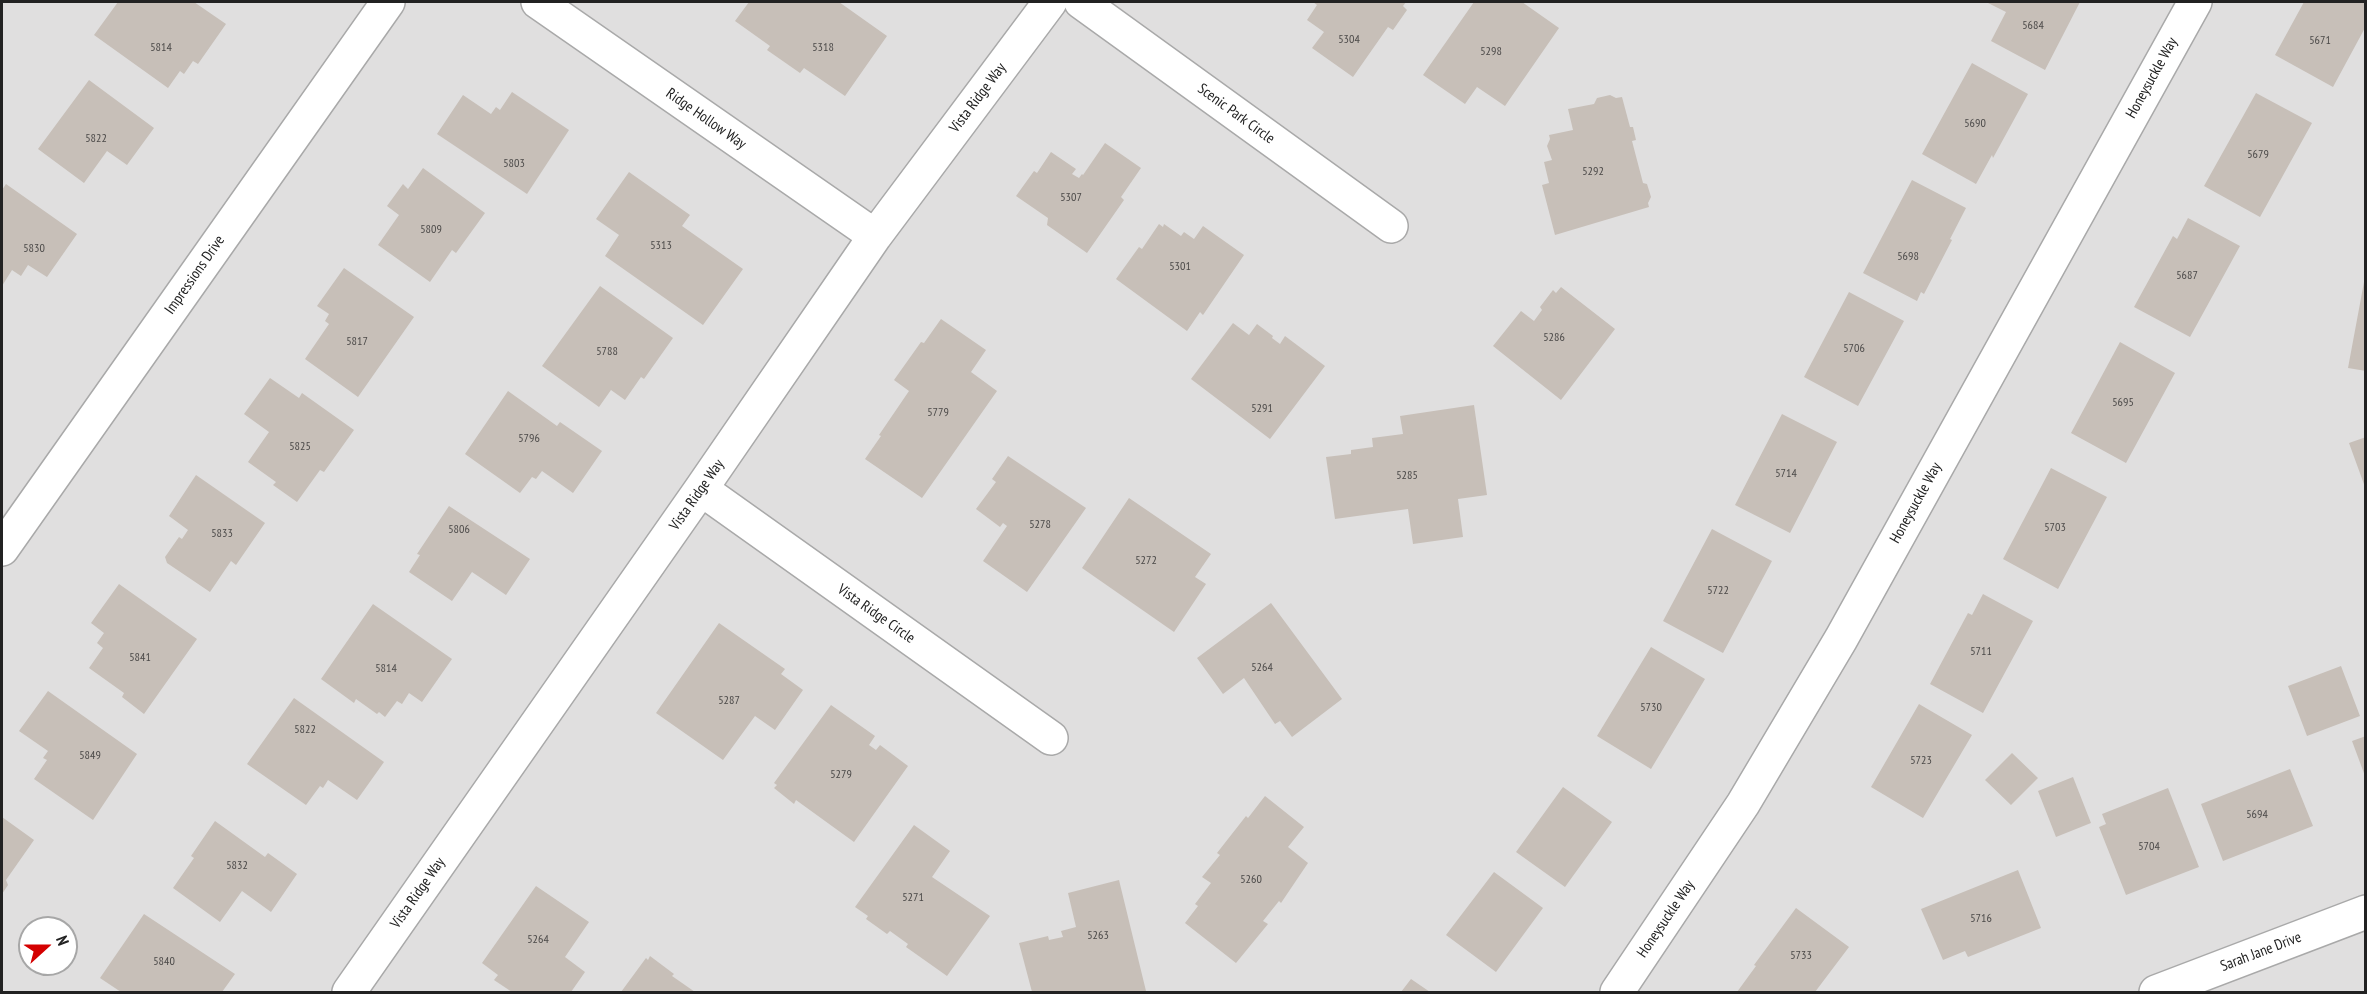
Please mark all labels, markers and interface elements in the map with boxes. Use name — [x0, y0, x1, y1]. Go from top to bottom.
house number: 5684 — [2022, 19, 2044, 33]
house number: 5304 — [1338, 33, 1360, 47]
street label: Honeysuckle Way — [2122, 34, 2182, 122]
house number: 5671 — [2309, 34, 2331, 48]
house number: 5814 — [150, 41, 172, 55]
house number: 5318 — [812, 41, 834, 55]
house number: 5298 — [1480, 45, 1502, 59]
street label: Vista Ridge Way — [946, 60, 1010, 136]
street label: Scenic Park Circle — [1194, 80, 1278, 148]
street label: Ridge Hollow Way — [662, 85, 750, 153]
house number: 5690 — [1964, 117, 1986, 131]
house number: 5822 — [85, 132, 107, 146]
house number: 5679 — [2247, 148, 2269, 162]
house number: 5803 — [503, 157, 525, 171]
house number: 5292 — [1582, 165, 1604, 179]
house number: 5307 — [1060, 191, 1082, 205]
house number: 5809 — [420, 223, 442, 237]
street label: Impressions Drive — [161, 232, 229, 318]
house number: 5313 — [650, 239, 672, 253]
house number: 5830 — [23, 242, 45, 256]
house number: 5698 — [1897, 250, 1919, 264]
house number: 5301 — [1169, 260, 1191, 274]
house number: 5687 — [2176, 269, 2198, 283]
house number: 5286 — [1543, 331, 1565, 345]
house number: 5817 — [346, 335, 368, 349]
house number: 5706 — [1843, 342, 1865, 356]
house number: 5788 — [596, 345, 618, 359]
house number: 5695 — [2112, 396, 2134, 410]
house number: 5291 — [1251, 402, 1273, 416]
house number: 5779 — [927, 406, 949, 420]
house number: 5796 — [518, 432, 540, 446]
house number: 5825 — [289, 440, 311, 454]
street label: Vista Ridge Way — [666, 456, 728, 534]
street label: Honeysuckle Way — [1886, 459, 1946, 547]
house number: 5714 — [1775, 467, 1797, 481]
house number: 5285 — [1396, 469, 1418, 483]
house number: 5278 — [1029, 518, 1051, 532]
house number: 5703 — [2044, 521, 2066, 535]
house number: 5806 — [448, 523, 470, 537]
house number: 5833 — [211, 527, 233, 541]
house number: 5272 — [1135, 554, 1157, 568]
street label: Vista Ridge Circle — [834, 581, 918, 647]
house number: 5722 — [1707, 584, 1729, 598]
house number: 5711 — [1970, 645, 1992, 659]
house number: 5841 — [129, 651, 151, 665]
house number: 5264 — [1251, 661, 1273, 675]
house number: 5814 — [375, 662, 397, 676]
house number: 5287 — [718, 694, 740, 708]
house number: 5730 — [1640, 701, 1662, 715]
house number: 5822 — [294, 723, 316, 737]
house number: 5849 — [79, 749, 101, 763]
house number: 5723 — [1910, 754, 1932, 768]
house number: 5279 — [830, 768, 852, 782]
house number: 5694 — [2246, 808, 2268, 822]
house number: 5704 — [2138, 840, 2160, 854]
street label: Vista Ridge Way — [387, 854, 449, 932]
house number: 5832 — [226, 859, 248, 873]
house number: 5260 — [1240, 873, 1262, 887]
street label: Honeysuckle Way — [1634, 877, 1698, 961]
house number: 5271 — [902, 891, 924, 905]
house number: 5716 — [1970, 912, 1992, 926]
north arrow — [18, 916, 78, 976]
street label: Sarah Jane Drive — [2218, 928, 2304, 976]
house number: 5263 — [1087, 929, 1109, 943]
text: N — [52, 933, 74, 948]
house number: 5264 — [527, 933, 549, 947]
house number: 5733 — [1790, 949, 1812, 963]
house number: 5840 — [153, 955, 175, 969]

